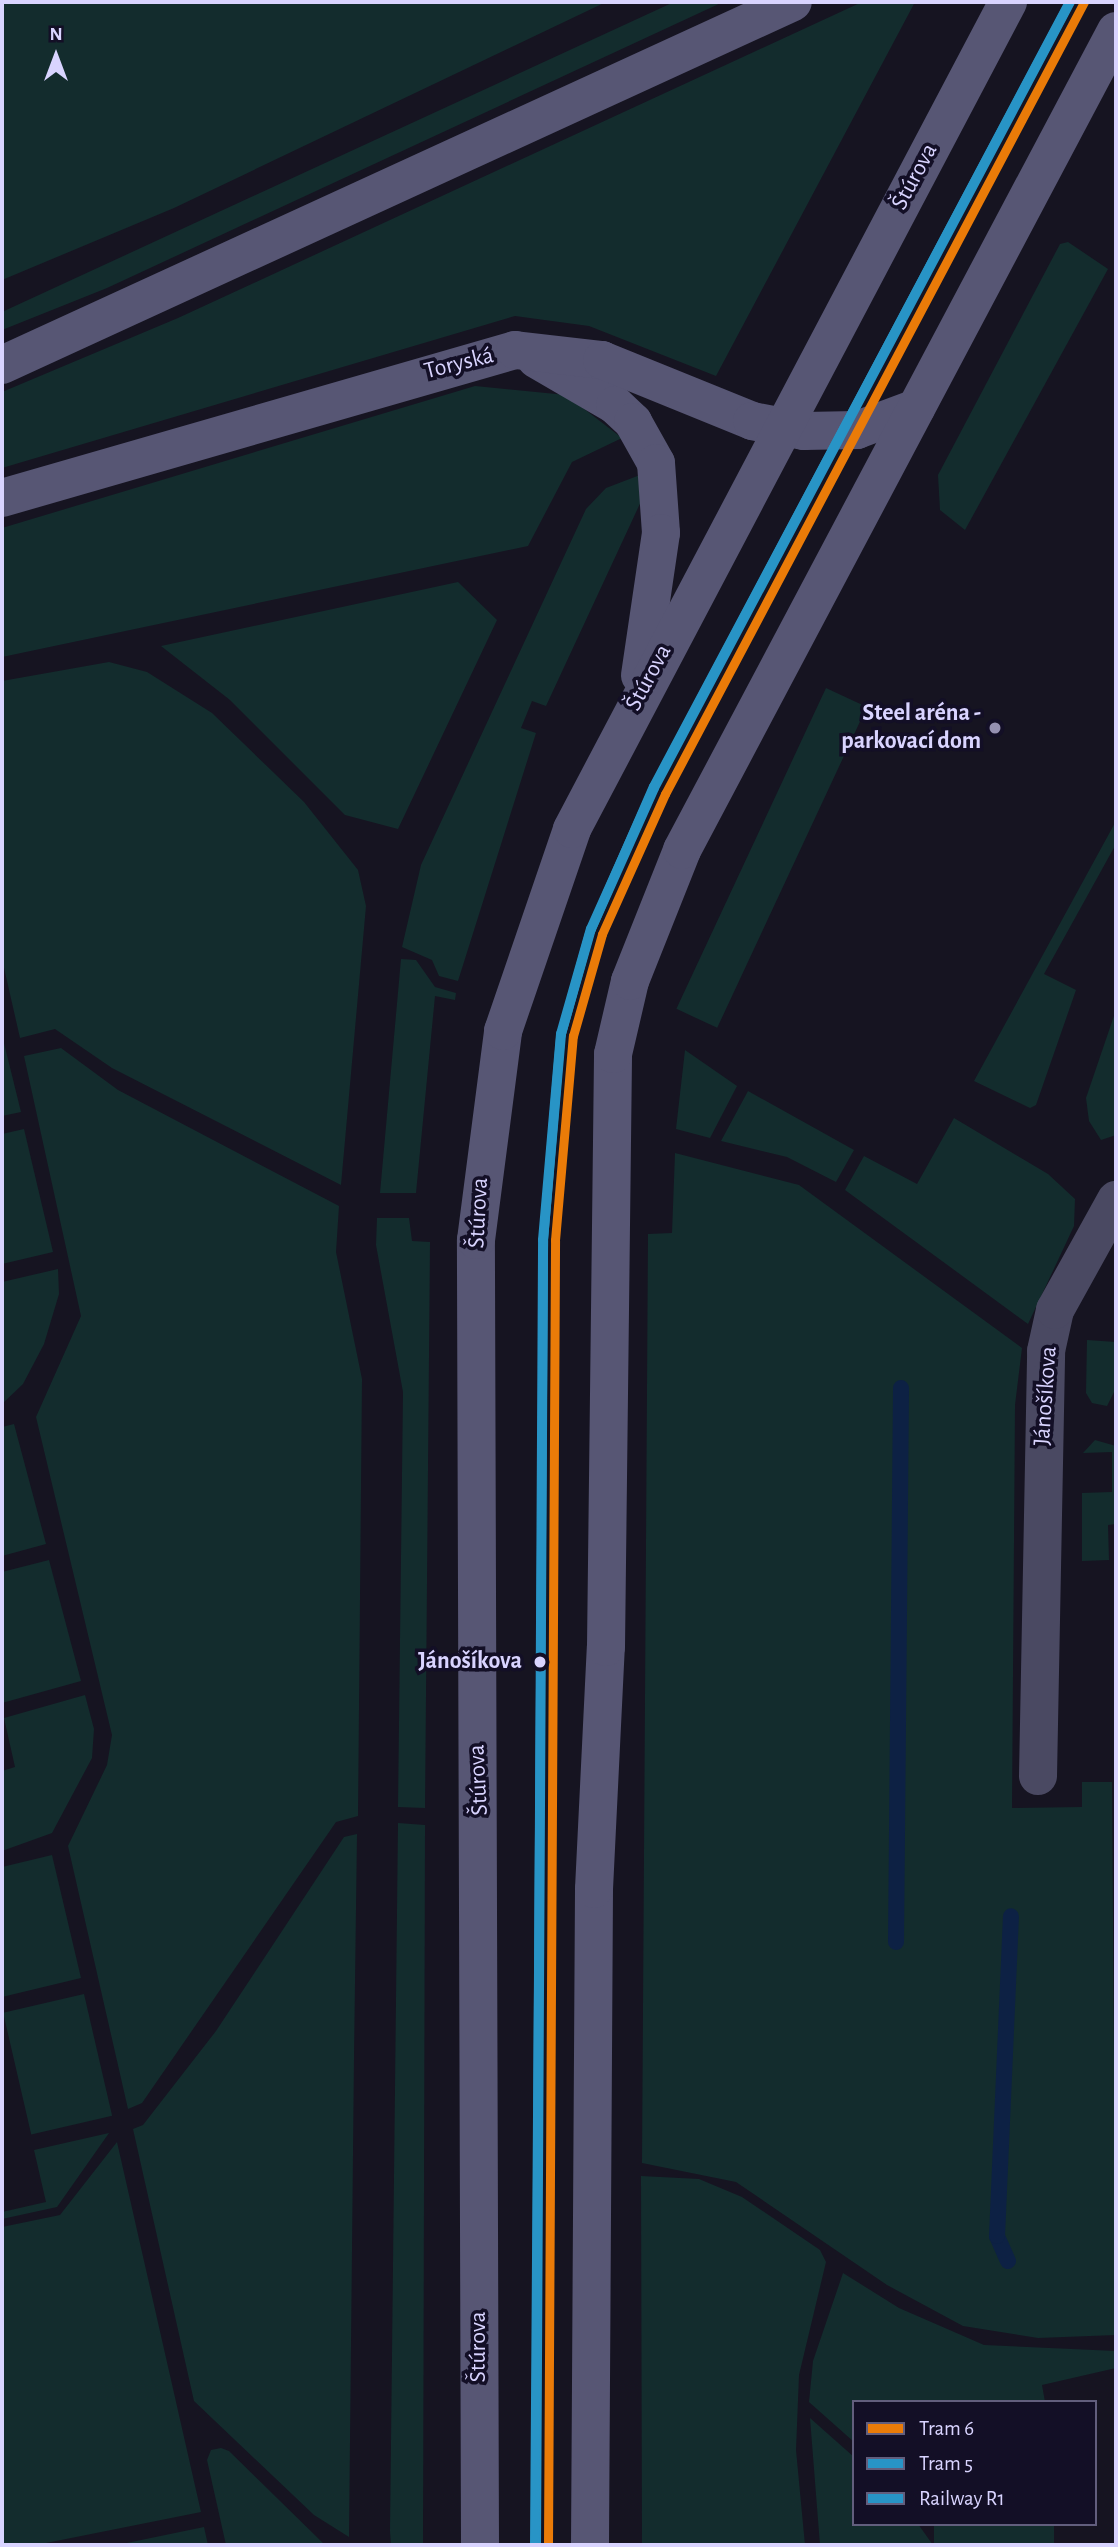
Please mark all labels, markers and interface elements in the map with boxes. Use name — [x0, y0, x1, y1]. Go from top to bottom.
north arrow — [21, 21, 91, 91]
text: N — [49, 25, 63, 44]
street label: Štúrova — [886, 139, 944, 215]
street label: Toryská — [421, 342, 497, 386]
street label: Štúrova — [620, 640, 678, 716]
place label: Steel aréna - parkovací dom — [841, 700, 981, 756]
marker: Steel aréna - parkovací dom — [987, 720, 1003, 736]
street label: Štúrova — [463, 1177, 495, 1249]
street label: Jánošíkova — [1028, 1345, 1064, 1447]
place label: Jánošíkova — [418, 1648, 522, 1676]
marker: Jánošíkova — [529, 1651, 551, 1673]
street label: Štúrova — [463, 1744, 495, 1816]
street label: Štúrova — [465, 2311, 493, 2383]
legend — [852, 2400, 1097, 2526]
text: Tram 6 — [919, 2418, 974, 2439]
text: Tram 5 — [919, 2453, 973, 2474]
text: Railway R1 — [919, 2488, 1005, 2509]

